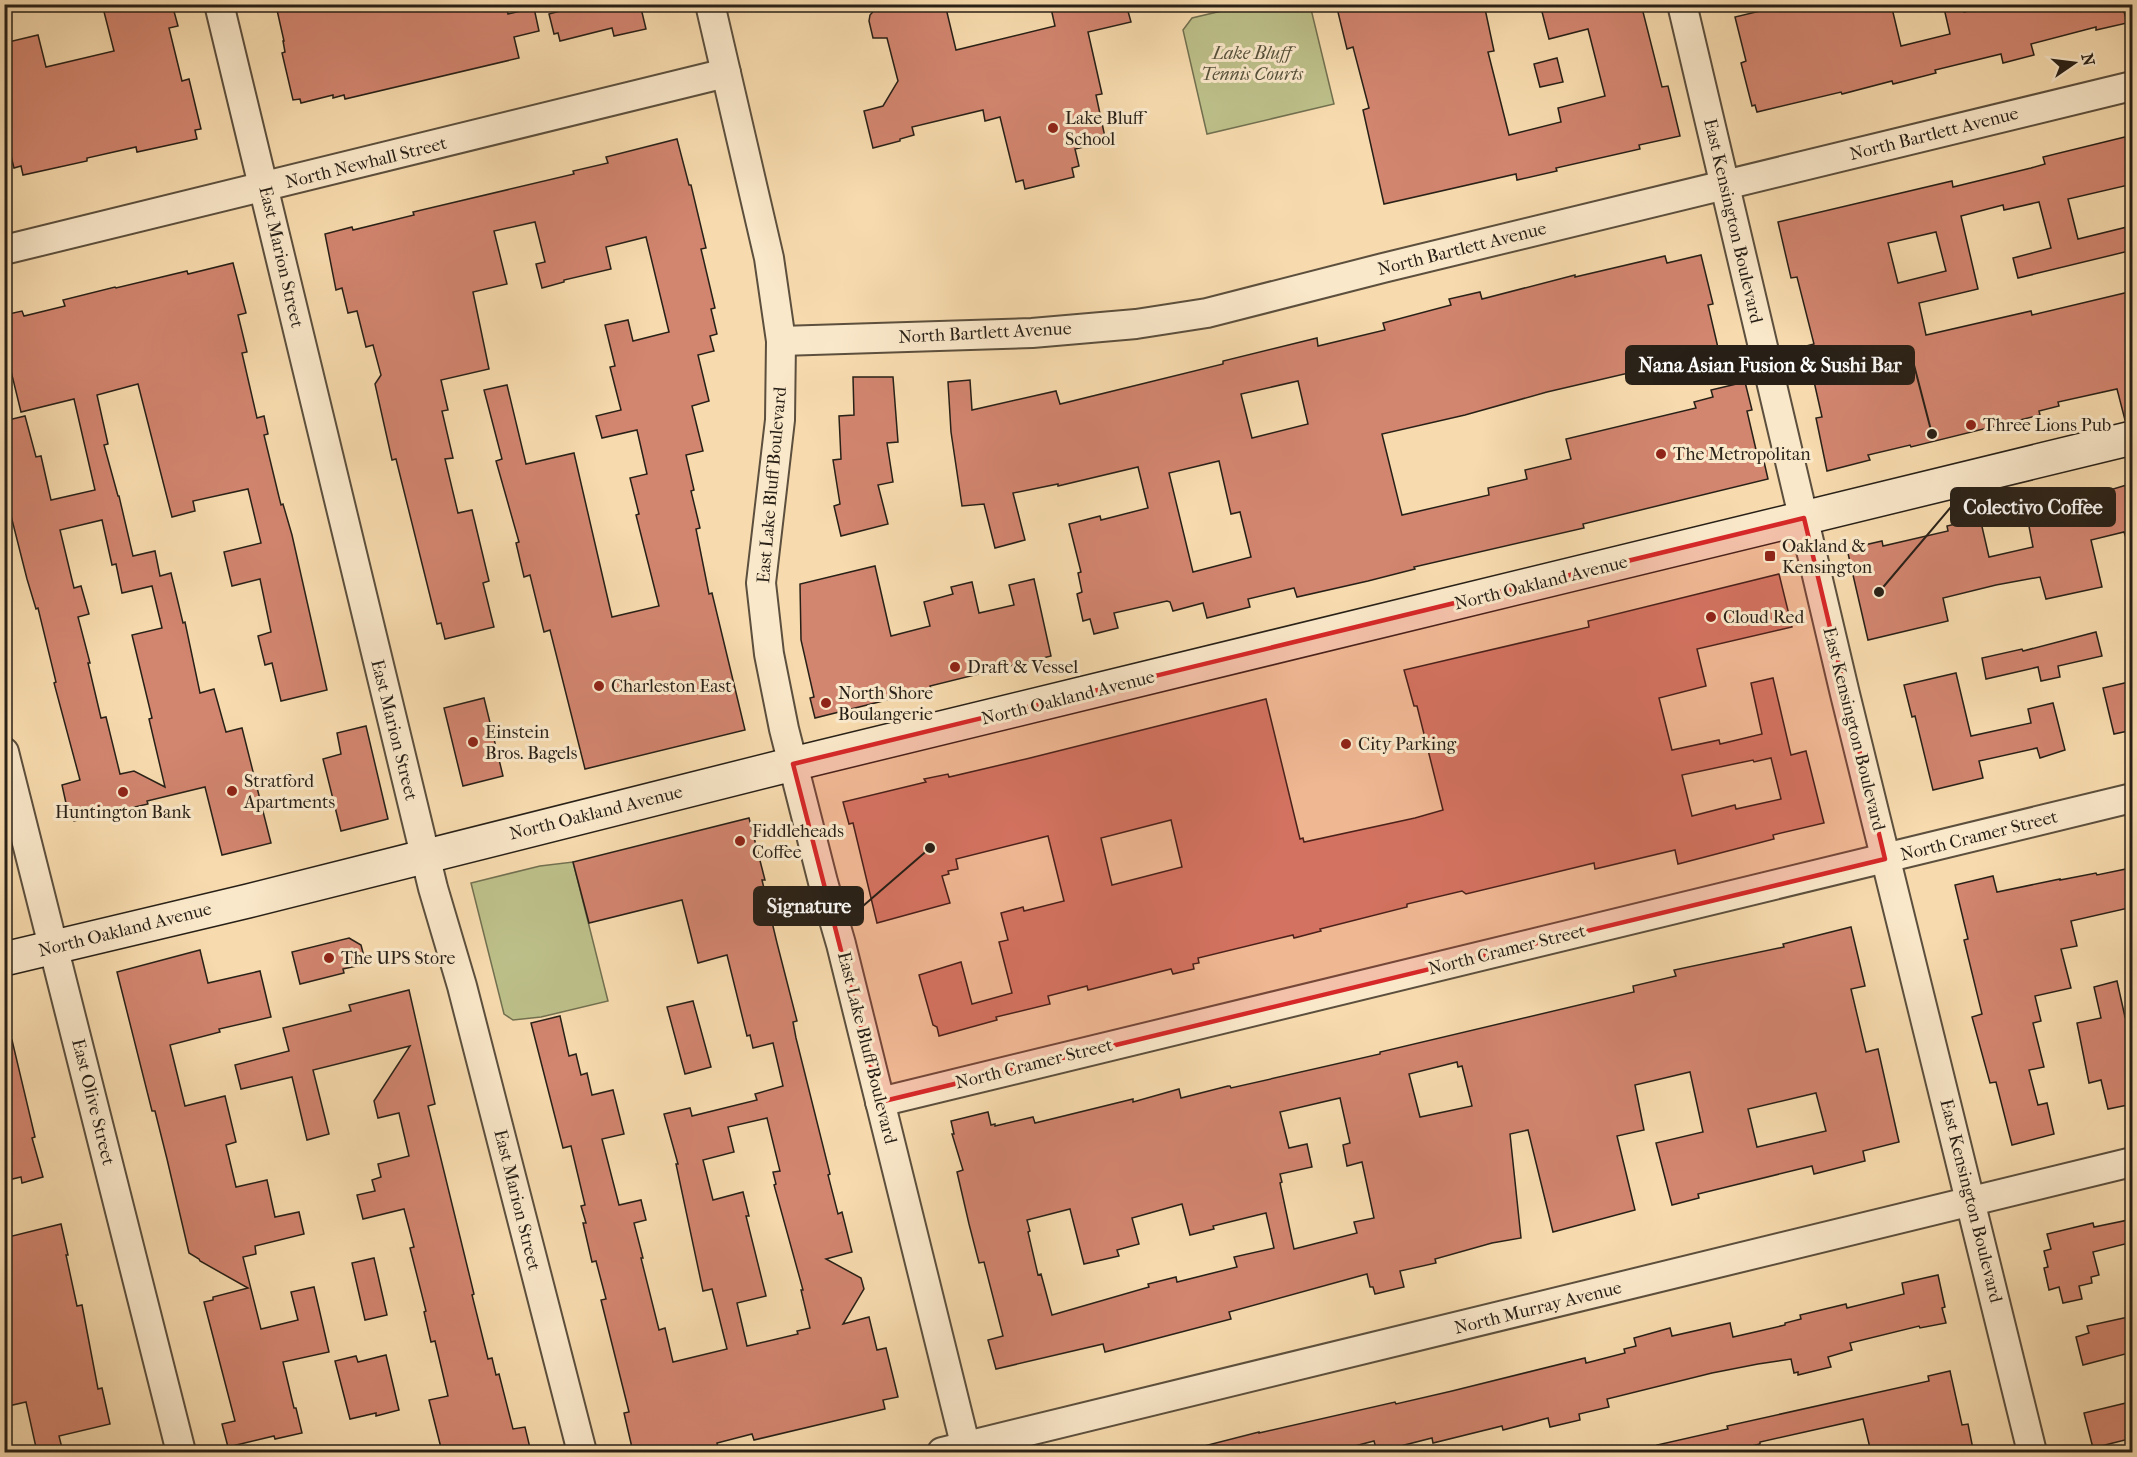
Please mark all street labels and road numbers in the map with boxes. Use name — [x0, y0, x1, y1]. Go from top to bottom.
street label: North Bartlett Avenue — [1847, 103, 2021, 165]
street label: East Kensington Boulevard — [1699, 117, 1767, 325]
street label: North Newhall Street — [283, 133, 449, 193]
street label: East Marion Street — [254, 184, 308, 330]
street label: North Bartlett Avenue — [1375, 218, 1549, 280]
street label: North Bartlett Avenue — [898, 318, 1072, 348]
street label: East Lake Bluff Boulevard — [753, 386, 791, 584]
street label: North Oakland Avenue — [1452, 551, 1630, 615]
street label: East Kensington Boulevard — [1819, 625, 1890, 833]
street label: East Marion Street — [366, 657, 422, 803]
street label: North Oakland Avenue — [979, 666, 1157, 730]
street label: North Oakland Avenue — [507, 781, 685, 845]
street label: North Cramer Street — [1898, 806, 2060, 866]
street label: North Oakland Avenue — [36, 898, 214, 962]
street label: North Cramer Street — [1426, 920, 1588, 980]
street label: East Lake Bluff Boulevard — [833, 950, 901, 1146]
street label: North Cramer Street — [953, 1034, 1115, 1094]
street label: East Olive Street — [67, 1037, 119, 1168]
street label: East Kensington Boulevard — [1936, 1097, 2007, 1305]
street label: East Marion Street — [489, 1127, 545, 1273]
street label: North Murray Avenue — [1452, 1277, 1624, 1339]

